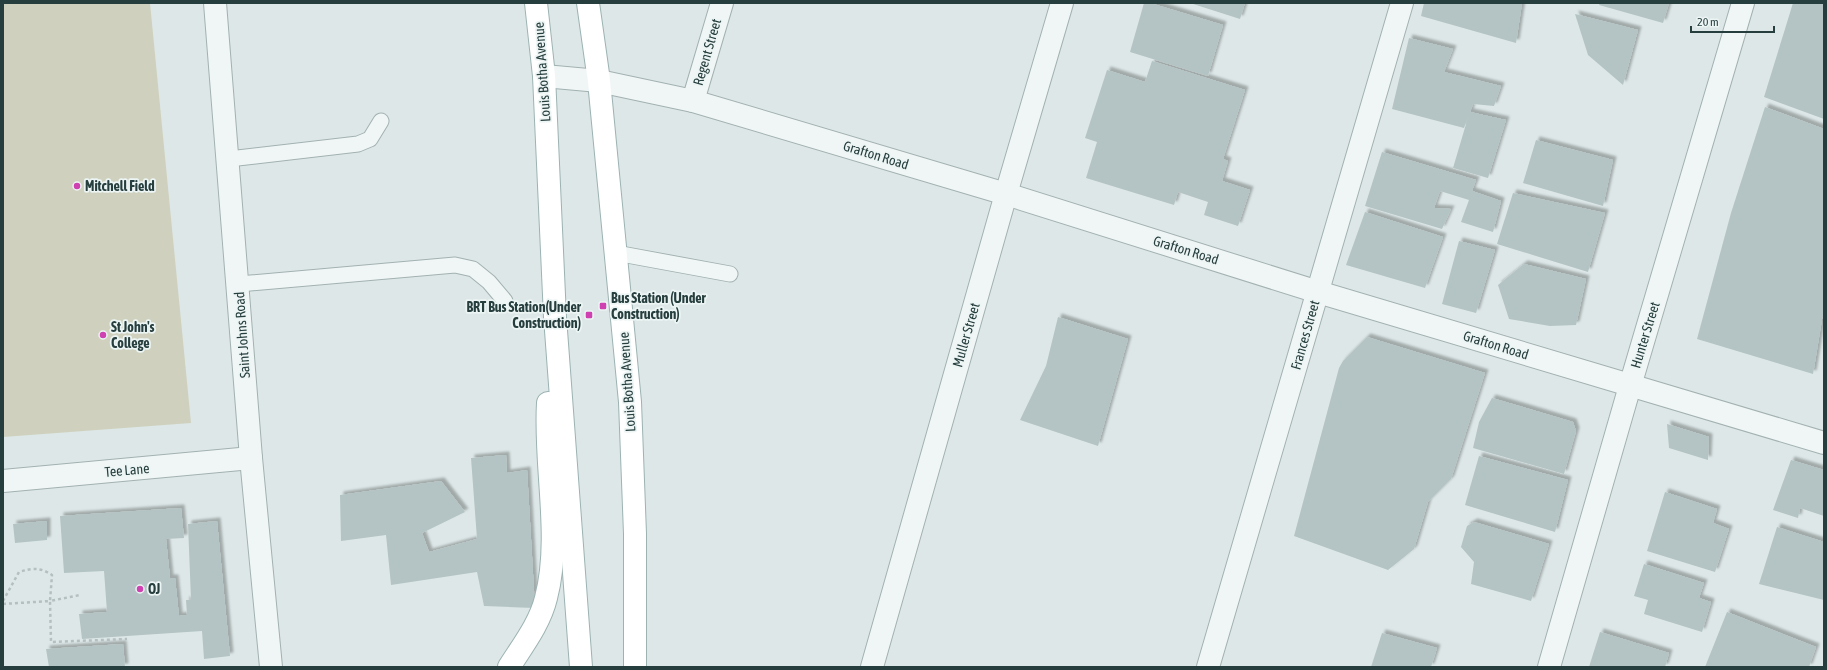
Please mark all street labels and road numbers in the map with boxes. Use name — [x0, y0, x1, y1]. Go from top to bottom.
street label: Regent Street — [690, 17, 724, 87]
street label: Louis Botha Avenue — [531, 22, 553, 122]
street label: Grafton Road — [841, 137, 911, 173]
street label: Grafton Road — [1151, 232, 1221, 268]
street label: Saint Johns Road — [231, 291, 253, 379]
street label: Frances Street — [1287, 298, 1323, 372]
street label: Hunter Street — [1627, 300, 1663, 370]
street label: Muller Street — [949, 301, 983, 369]
street label: Grafton Road — [1461, 327, 1531, 363]
street label: Louis Botha Avenue — [616, 332, 638, 432]
street label: Tee Lane — [104, 460, 150, 480]

